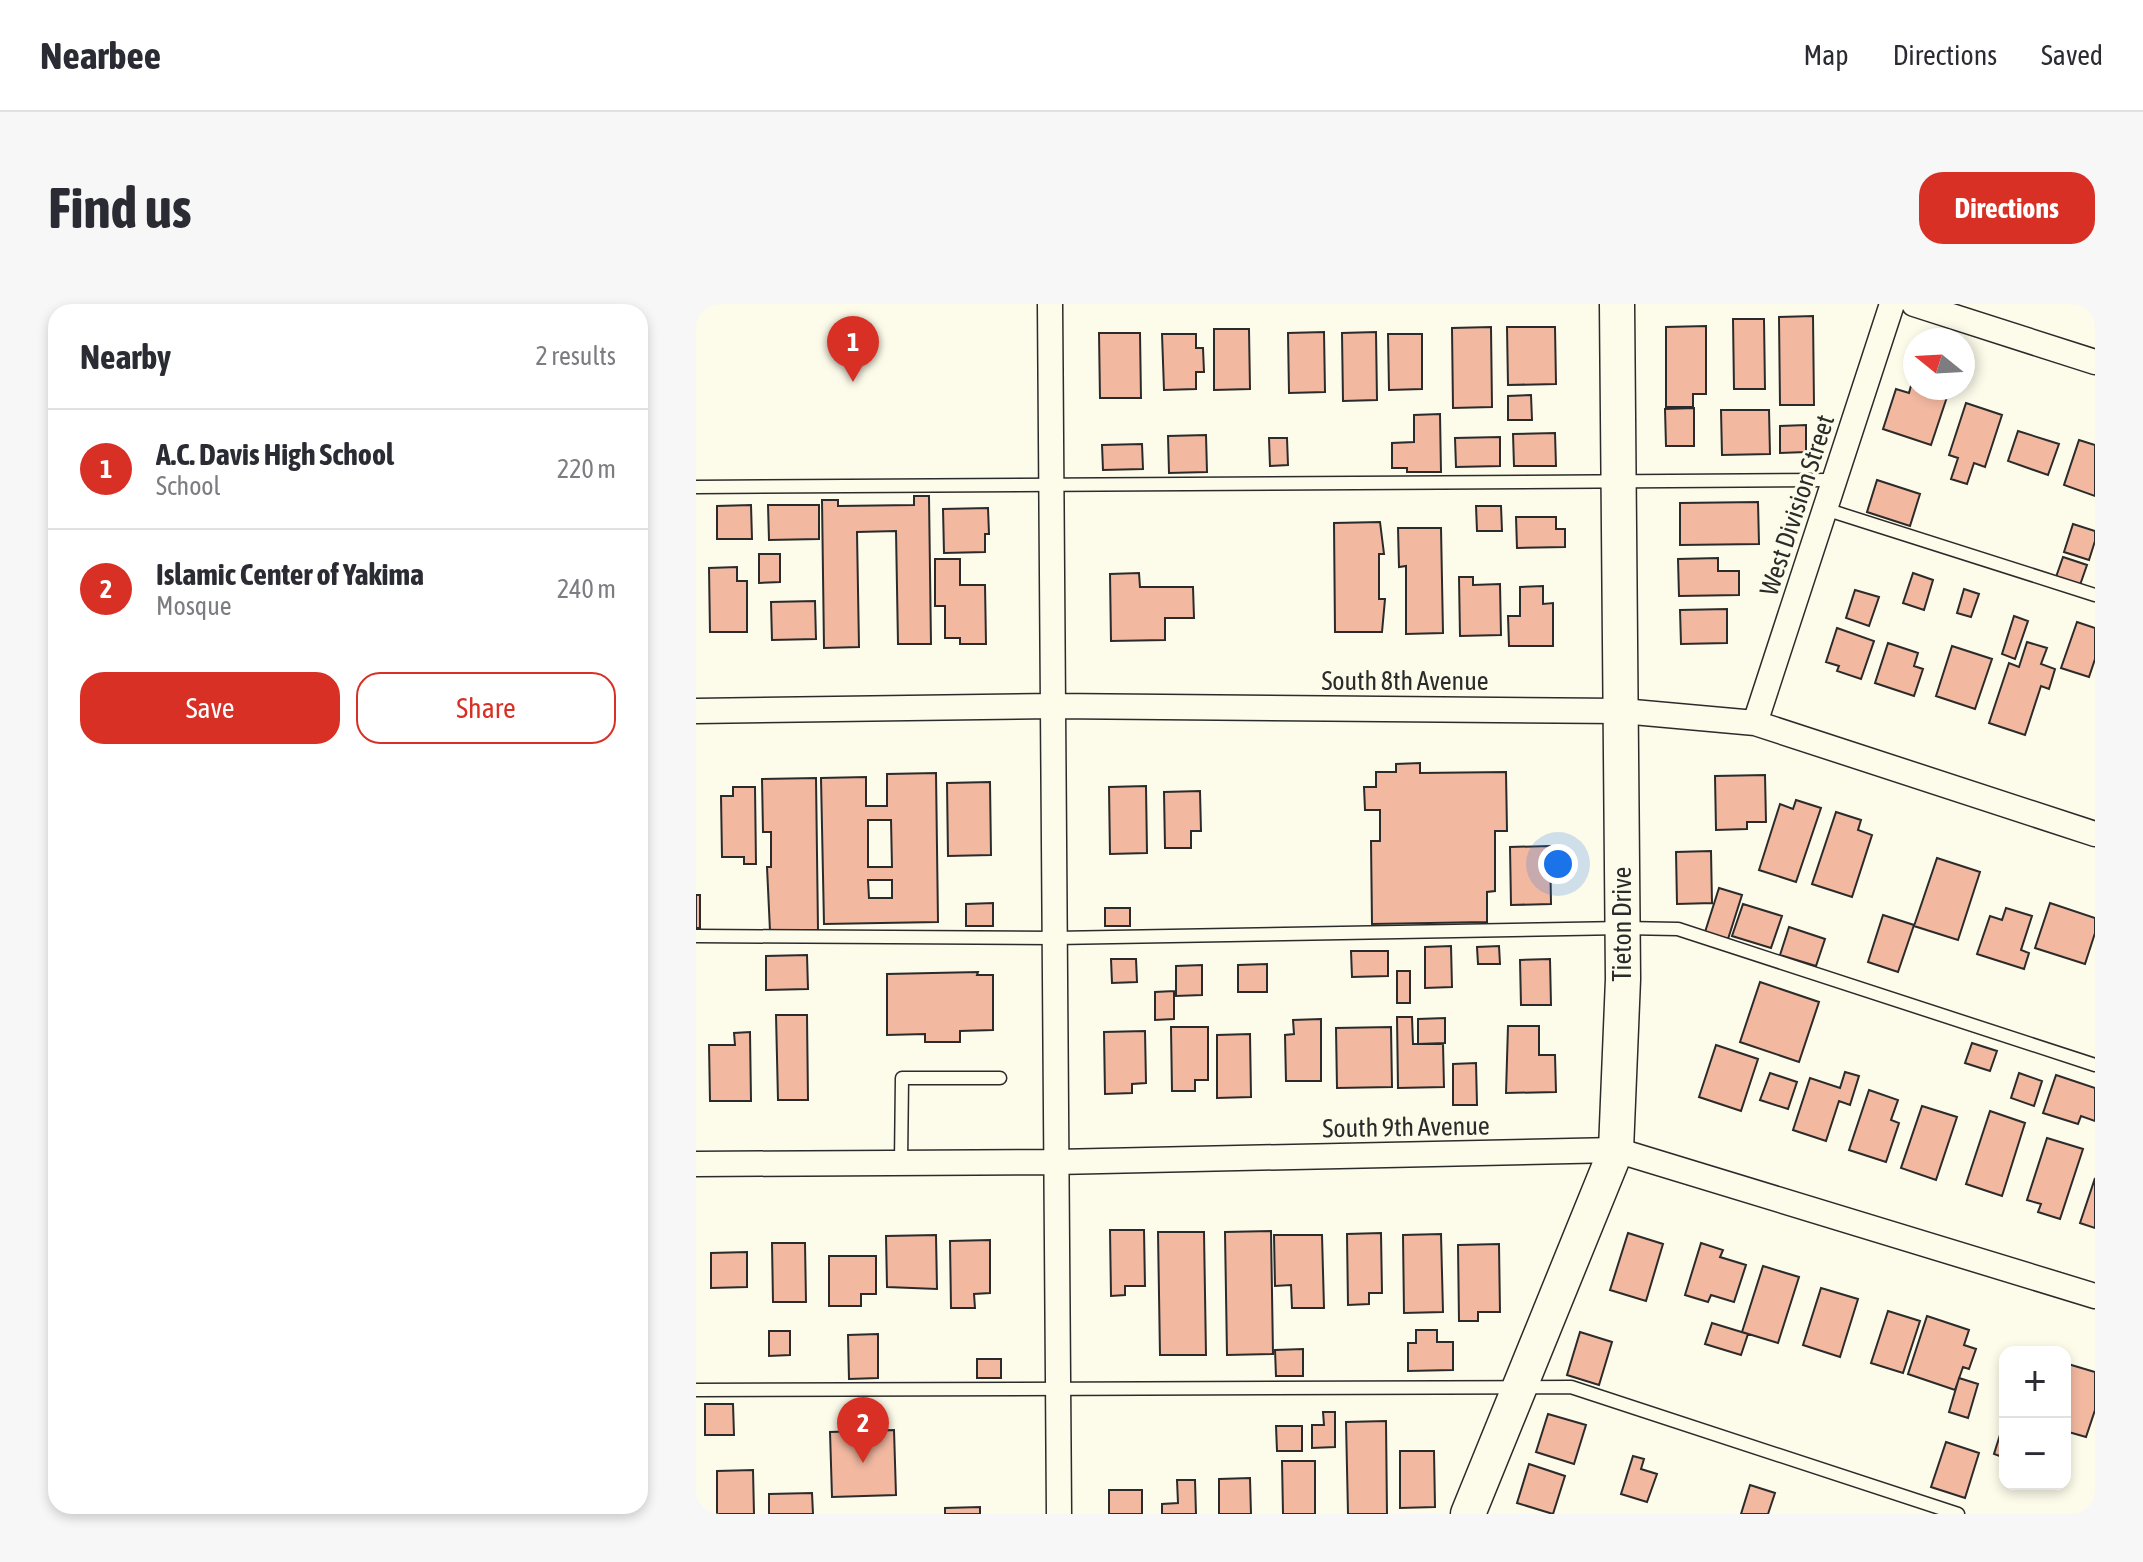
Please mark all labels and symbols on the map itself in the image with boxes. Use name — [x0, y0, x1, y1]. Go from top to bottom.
pin: 1 — [827, 316, 879, 382]
north arrow — [1903, 328, 1975, 400]
street label: West Division Street — [1754, 411, 1840, 599]
street label: South 8th Avenue — [1321, 666, 1489, 696]
your location — [1538, 844, 1578, 884]
street label: Tieton Drive — [1607, 867, 1637, 981]
street label: South 9th Avenue — [1322, 1111, 1490, 1143]
pin: 2 — [837, 1397, 889, 1463]

